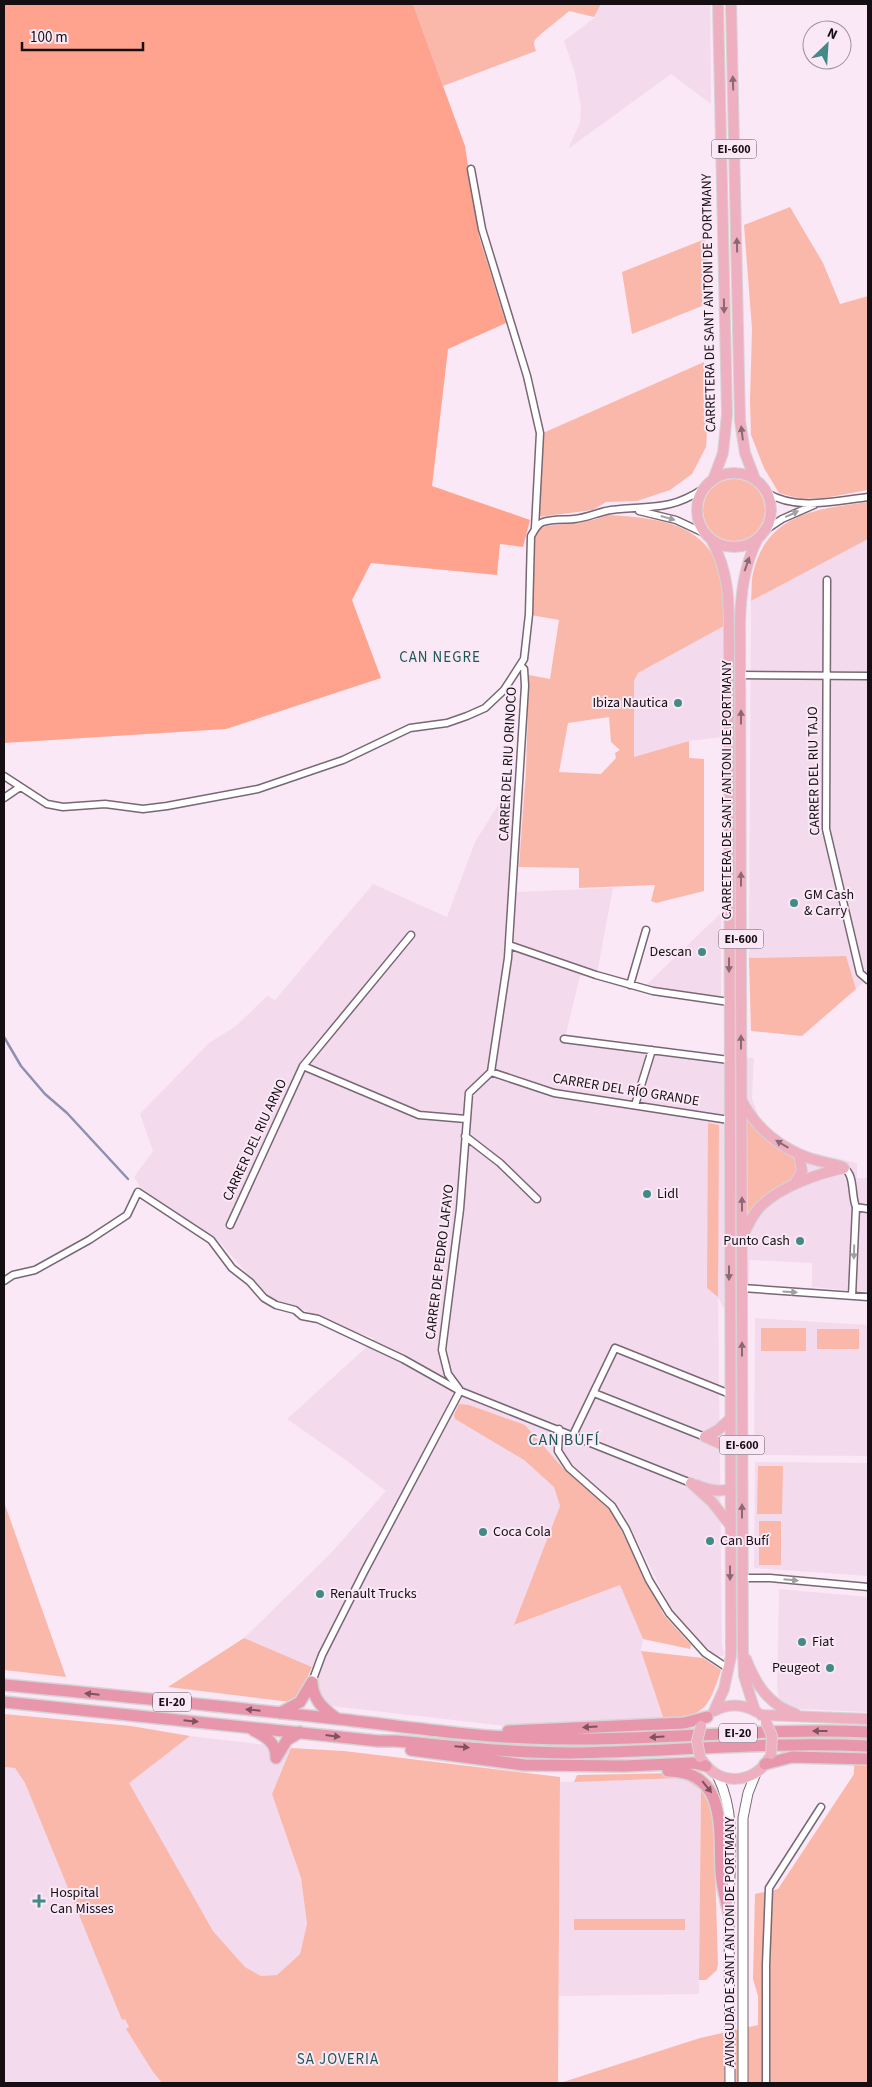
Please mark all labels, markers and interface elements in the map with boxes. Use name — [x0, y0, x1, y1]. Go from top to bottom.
scale bar — [22, 20, 144, 52]
north arrow — [802, 20, 852, 70]
text: N — [824, 23, 841, 45]
text: 100 m — [30, 27, 68, 48]
one-way arrow — [728, 74, 736, 90]
road number: EI-600 — [712, 140, 756, 158]
street label: CARRETERA DE SANT ANTONI DE PORTMANY — [697, 173, 721, 433]
one-way arrow — [733, 237, 741, 253]
one-way arrow — [720, 299, 728, 315]
one-way arrow — [738, 424, 746, 440]
one-way arrow — [785, 510, 799, 518]
one-way arrow — [661, 514, 676, 522]
one-way arrow — [744, 557, 751, 572]
district label: CAN NEGRE — [399, 647, 481, 668]
street label: CARRETERA DE SANT ANTONI DE PORTMANY — [717, 660, 737, 919]
street label: CARRER DEL RIU ORINOCO — [494, 686, 522, 842]
place label: Ibiza Nautica — [592, 693, 668, 713]
marker: Ibiza Nautica — [672, 697, 684, 709]
street label: CARRER DEL RIU TAJO — [803, 706, 825, 836]
one-way arrow — [737, 708, 745, 724]
one-way arrow — [737, 871, 745, 887]
place label: GM Cash & Carry — [804, 885, 854, 921]
marker: GM Cash & Carry — [788, 897, 800, 909]
road number: EI-600 — [718, 930, 764, 949]
place label: Descan — [650, 942, 692, 962]
marker: Descan — [696, 946, 708, 958]
one-way arrow — [725, 957, 733, 973]
one-way arrow — [737, 1033, 745, 1049]
street label: CARRER DEL RÍO GRANDE — [551, 1069, 701, 1111]
street label: CARRER DEL RIU ARNO — [218, 1076, 292, 1204]
one-way arrow — [776, 1139, 789, 1148]
street label: CARRER DE PEDRO LAFAYO — [421, 1183, 459, 1341]
place label: Lidl — [657, 1184, 679, 1204]
marker: Lidl — [641, 1188, 653, 1200]
one-way arrow — [738, 1196, 746, 1212]
place label: Punto Cash — [723, 1231, 790, 1251]
marker: Punto Cash — [794, 1235, 806, 1247]
one-way arrow — [850, 1244, 858, 1260]
one-way arrow — [725, 1266, 733, 1282]
one-way arrow — [783, 1288, 799, 1296]
one-way arrow — [738, 1341, 746, 1357]
district label: CAN BUFÍ — [528, 1429, 600, 1451]
road number: EI-600 — [720, 1436, 764, 1454]
one-way arrow — [738, 1503, 746, 1519]
place label: Coca Cola — [493, 1522, 551, 1542]
marker: Coca Cola — [477, 1526, 489, 1538]
place label: Can Bufí — [720, 1531, 769, 1551]
marker: Can Bufí — [704, 1535, 716, 1547]
one-way arrow — [726, 1565, 734, 1581]
one-way arrow — [783, 1576, 799, 1584]
place label: Renault Trucks — [330, 1584, 417, 1604]
marker: Renault Trucks — [314, 1588, 326, 1600]
place label: Fiat — [812, 1632, 834, 1652]
marker: Fiat — [796, 1636, 808, 1648]
place label: Peugeot — [772, 1658, 820, 1678]
marker: Peugeot — [824, 1662, 836, 1674]
one-way arrow — [83, 1690, 99, 1698]
road number: EI-20 — [153, 1692, 191, 1711]
one-way arrow — [245, 1706, 261, 1714]
one-way arrow — [184, 1718, 200, 1726]
one-way arrow — [581, 1724, 597, 1732]
road number: EI-20 — [719, 1724, 757, 1742]
one-way arrow — [811, 1727, 827, 1735]
one-way arrow — [325, 1732, 341, 1740]
one-way arrow — [649, 1733, 665, 1741]
one-way arrow — [454, 1743, 470, 1751]
one-way arrow — [701, 1780, 712, 1793]
street label: AVINGUDA DE SANT ANTONI DE PORTMANY — [720, 1816, 740, 2067]
place label: Hospital Can Misses — [50, 1883, 114, 1919]
marker: Hospital Can Misses — [32, 1894, 46, 1908]
district label: SA JOVERIA — [297, 2049, 379, 2070]

